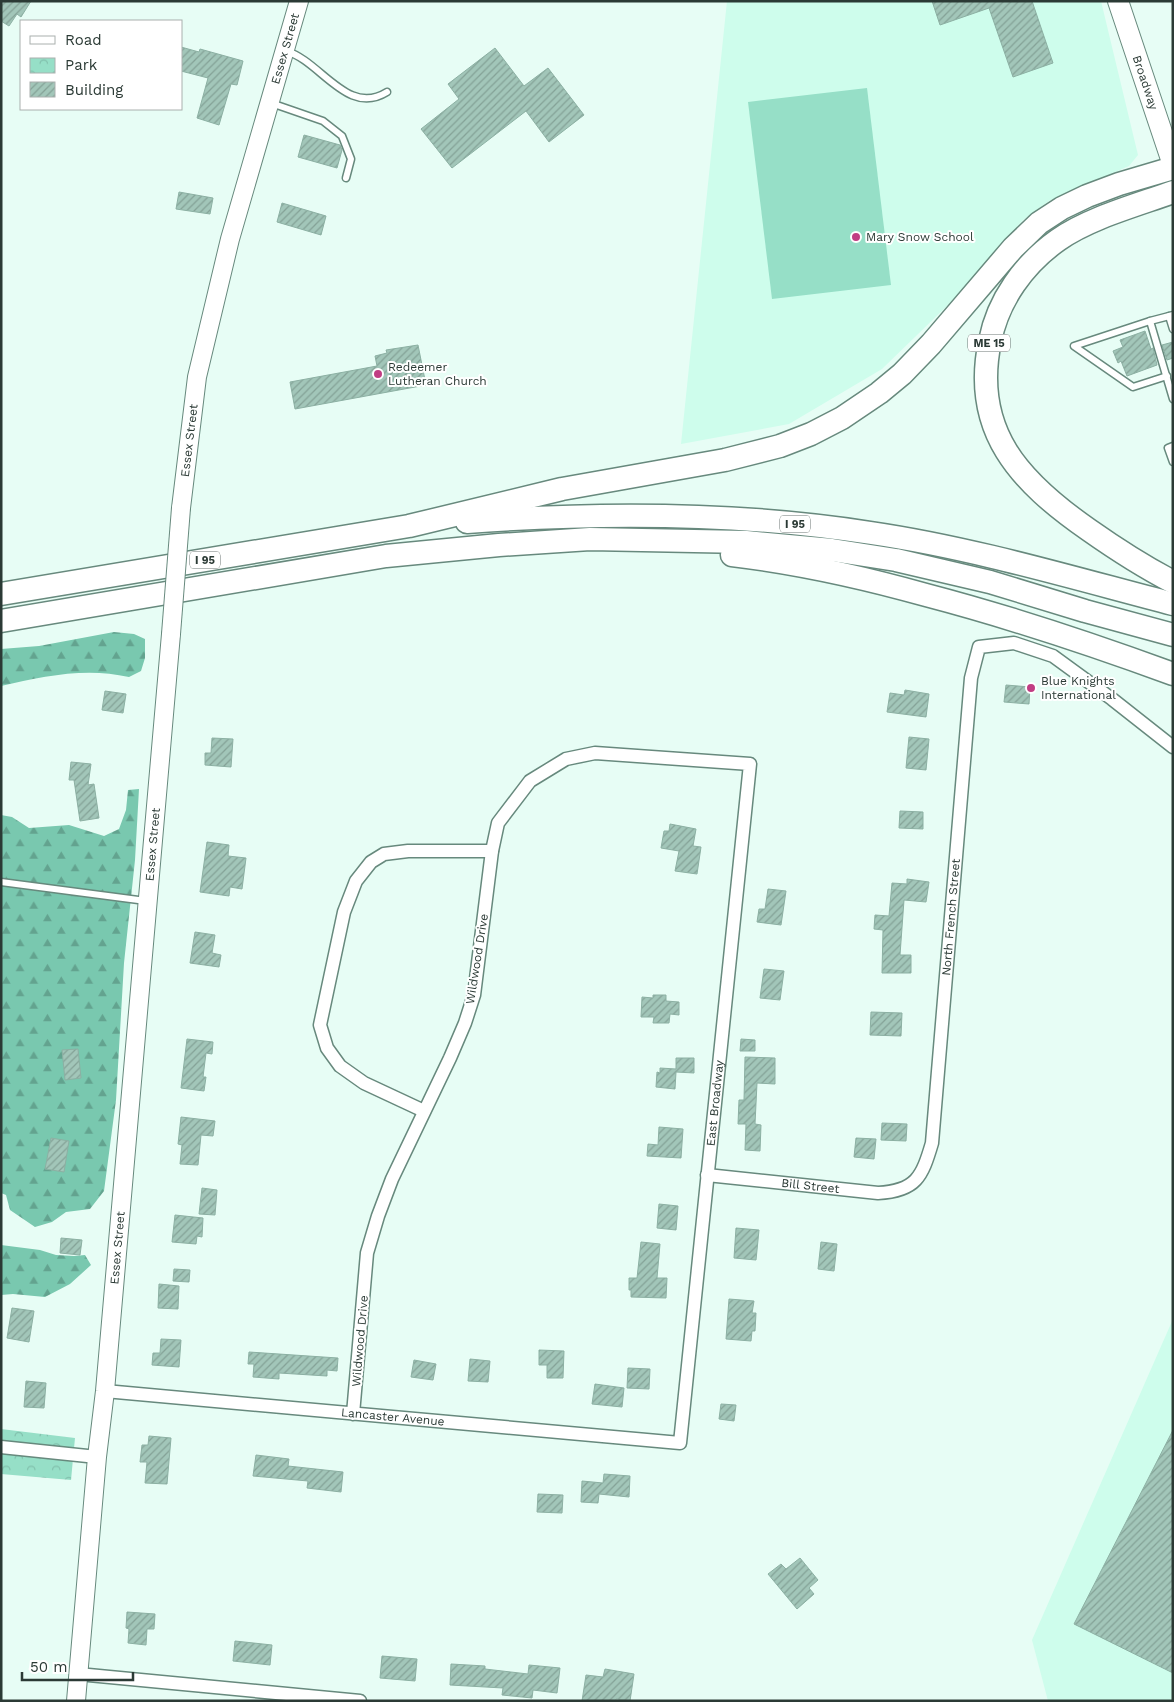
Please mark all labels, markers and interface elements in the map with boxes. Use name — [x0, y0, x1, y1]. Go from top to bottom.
street label: Essex Street — [268, 11, 302, 86]
legend — [20, 20, 182, 110]
text: Road — [65, 31, 102, 49]
street label: Broadway — [1130, 53, 1161, 112]
text: Park — [65, 56, 98, 74]
text: Building — [65, 81, 123, 99]
place label: Mary Snow School — [866, 230, 974, 244]
marker: Mary Snow School — [850, 231, 862, 243]
road number: ME 15 — [968, 334, 1010, 352]
place label: Redeemer Lutheran Church — [388, 360, 487, 388]
marker: Redeemer Lutheran Church — [372, 368, 384, 380]
street label: Essex Street — [178, 403, 201, 478]
road number: I 95 — [780, 516, 810, 532]
road number: I 95 — [190, 552, 220, 568]
place label: Blue Knights International — [1041, 674, 1116, 702]
marker: Blue Knights International — [1025, 682, 1037, 694]
street label: Essex Street — [142, 807, 163, 882]
street label: North French Street — [939, 858, 963, 976]
street label: Wildwood Drive — [463, 913, 491, 1005]
street label: East Broadway — [704, 1059, 727, 1147]
street label: Bill Street — [781, 1176, 840, 1196]
street label: Essex Street — [107, 1211, 128, 1285]
street label: Wildwood Drive — [349, 1295, 371, 1387]
street label: Lancaster Avenue — [340, 1405, 445, 1429]
scale bar — [22, 1650, 134, 1682]
text: 50 m — [30, 1658, 67, 1676]

